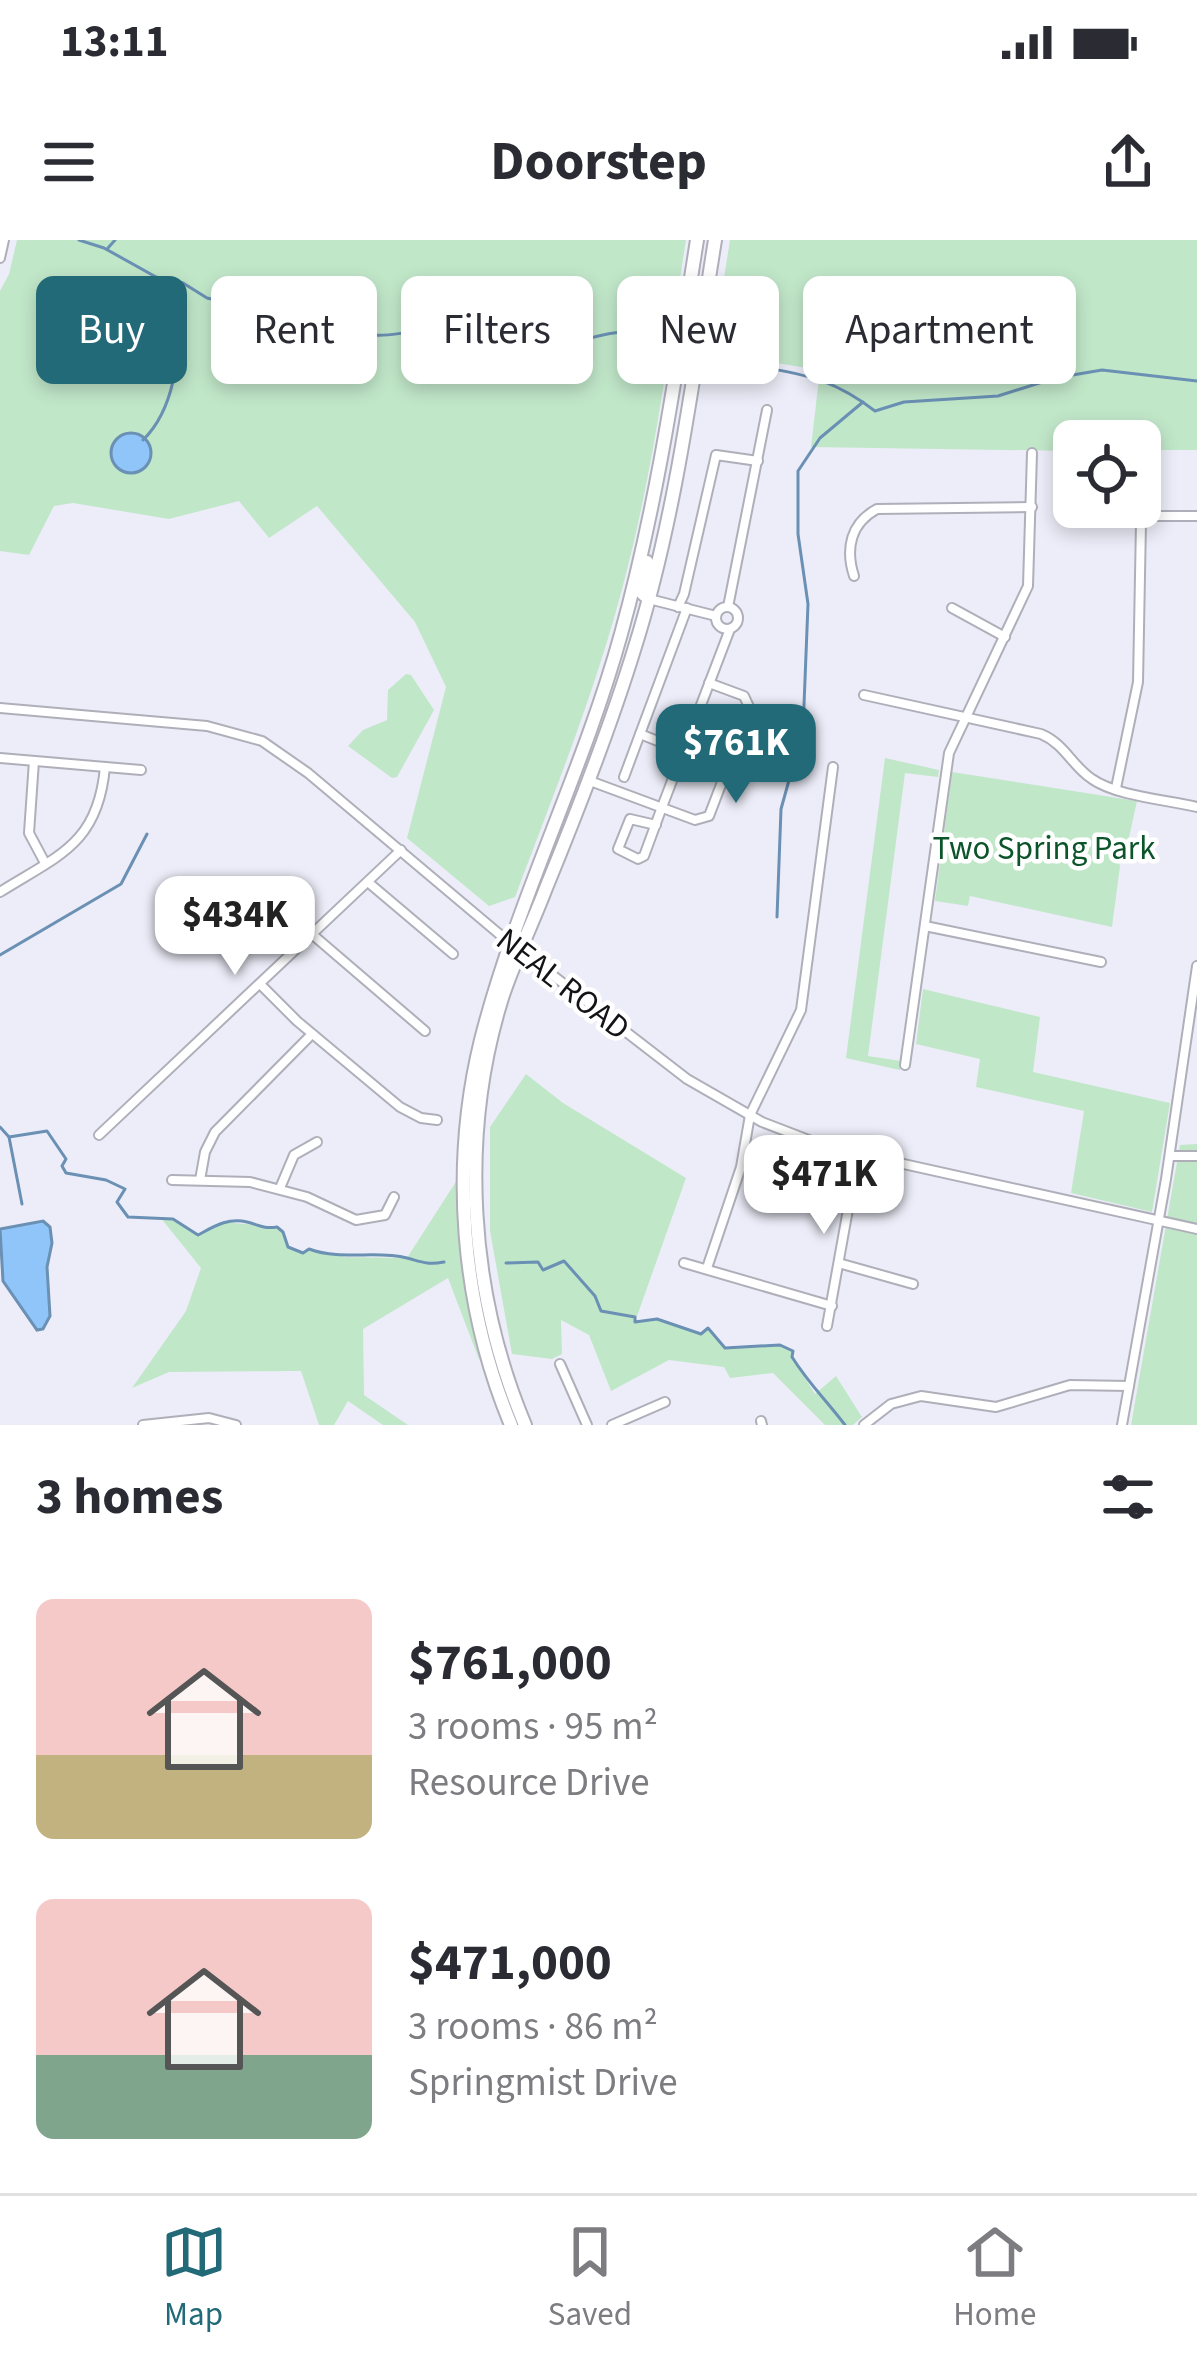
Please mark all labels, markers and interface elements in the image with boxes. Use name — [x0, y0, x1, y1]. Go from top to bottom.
text: 13:11 — [60, 10, 169, 74]
text: Doorstep — [490, 124, 707, 201]
icon: menu — [36, 129, 102, 195]
icon: share — [1095, 129, 1161, 195]
chip: Buy — [36, 276, 187, 384]
chip: Rent — [211, 276, 377, 384]
chip: Filters — [401, 276, 593, 384]
chip: New — [617, 276, 779, 384]
chip: Apartment — [803, 276, 1076, 384]
map controls — [1053, 420, 1161, 528]
button: locate — [1053, 420, 1161, 528]
pin: $761K — [652, 704, 820, 806]
text: $761K — [683, 715, 789, 771]
park label: Two Spring Park — [932, 825, 1156, 872]
pin: $434K — [151, 876, 319, 978]
text: $434K — [182, 887, 288, 943]
street label: NEAL ROAD — [486, 917, 640, 1051]
pin: $471K — [740, 1135, 908, 1237]
text: $471K — [771, 1146, 877, 1202]
text: 3 homes — [36, 1461, 223, 1533]
icon: filters — [1095, 1464, 1161, 1530]
text: $761,000 — [408, 1627, 612, 1699]
icon: home — [132, 1647, 276, 1791]
text: 3 rooms · 95 m² — [408, 1699, 658, 1755]
text: Resource Drive — [408, 1755, 650, 1811]
text: $471,000 — [408, 1927, 612, 1999]
icon: home — [132, 1947, 276, 2091]
text: 3 rooms · 86 m² — [408, 1999, 658, 2055]
text: Springmist Drive — [408, 2055, 678, 2111]
tab: Map — [161, 2219, 227, 2338]
tab: Saved — [548, 2219, 632, 2338]
tab: Home — [953, 2219, 1036, 2338]

